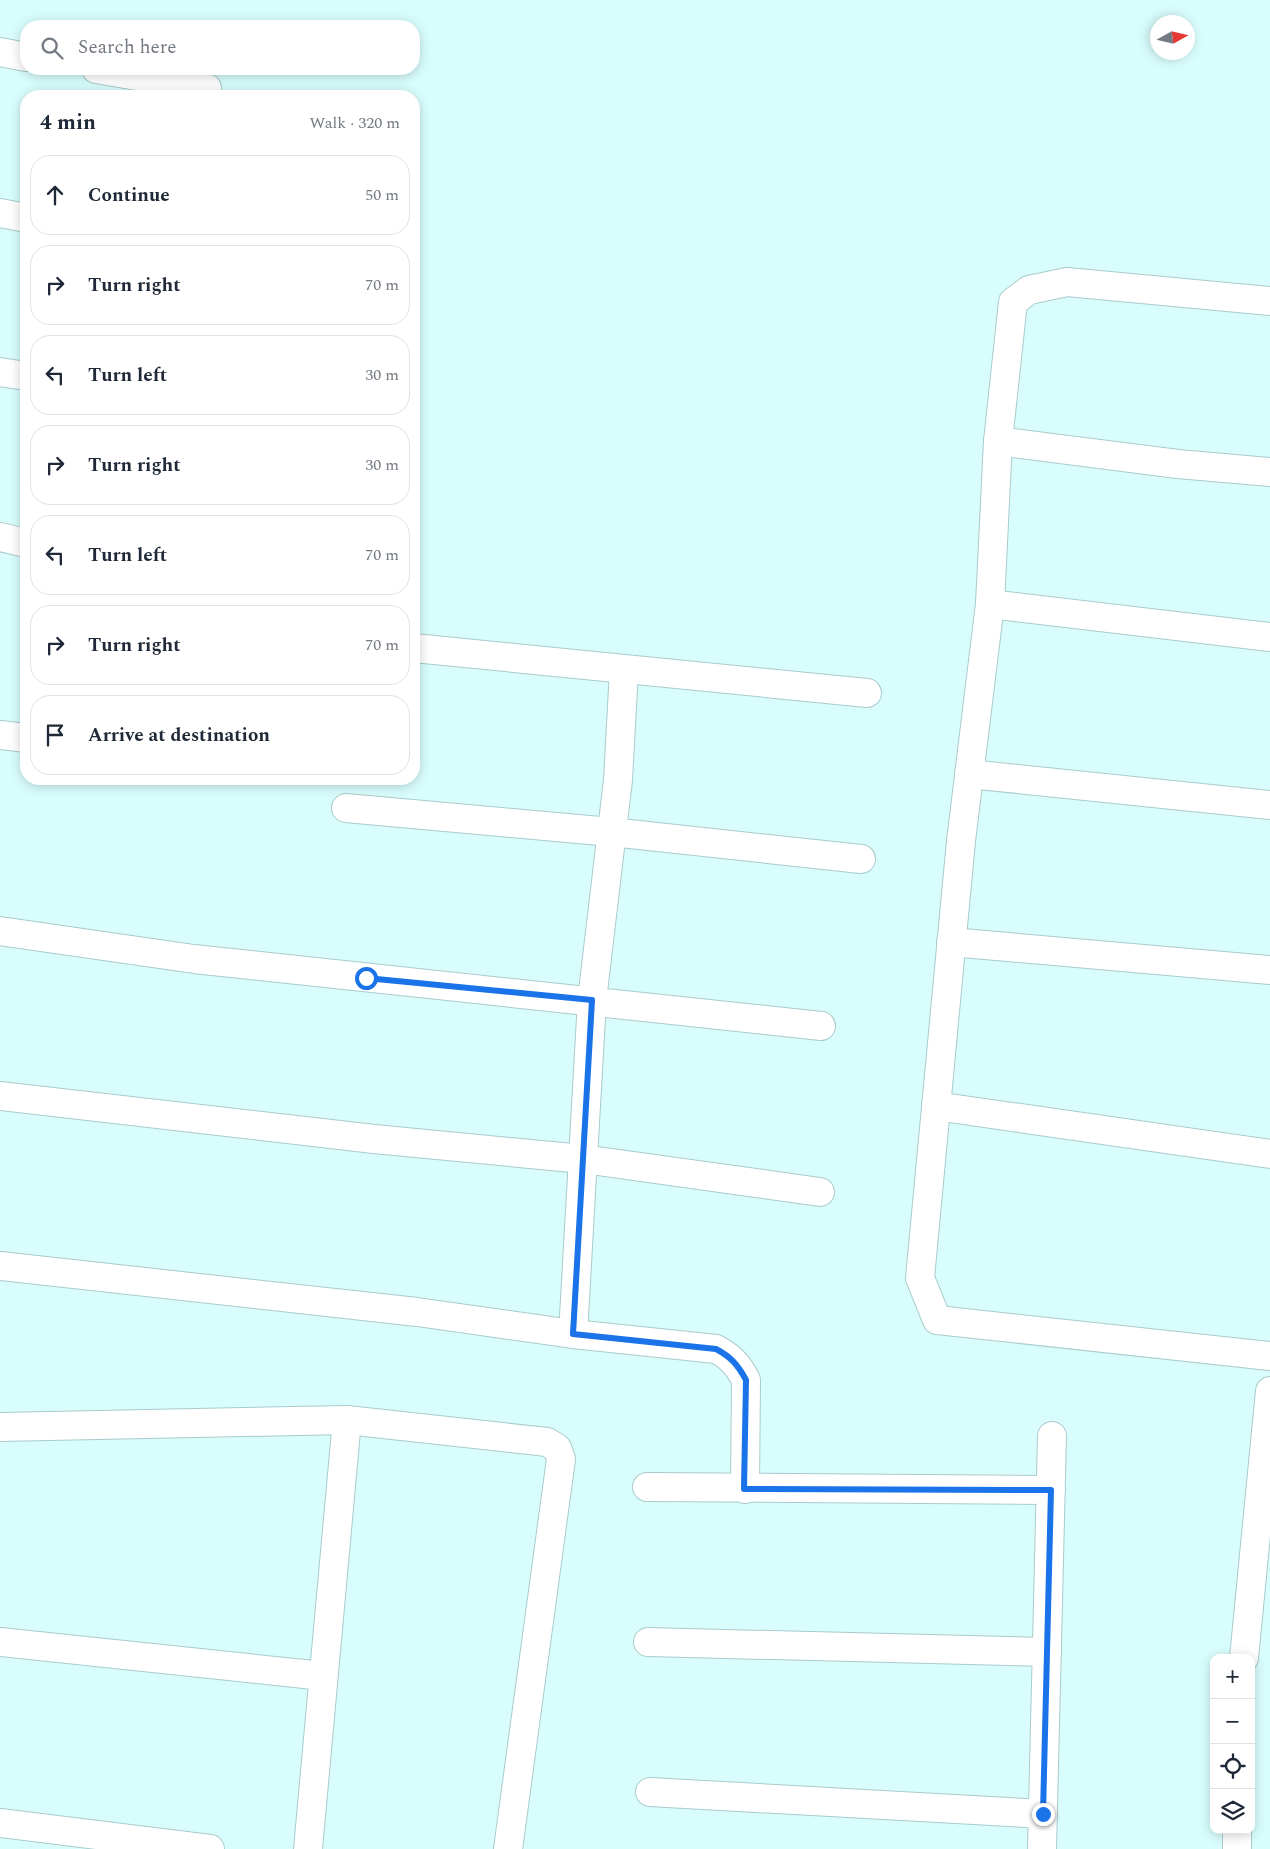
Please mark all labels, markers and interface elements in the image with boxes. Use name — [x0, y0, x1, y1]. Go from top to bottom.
north arrow — [1150, 15, 1195, 60]
search box — [20, 20, 420, 75]
text: Search here — [78, 33, 177, 62]
icon: search — [38, 34, 66, 62]
text: 4 min — [40, 107, 96, 139]
text: Walk · 320 m — [309, 111, 400, 135]
icon: ahead — [41, 181, 69, 209]
text: Continue — [88, 181, 170, 210]
text: 50 m — [365, 183, 399, 207]
icon: right — [41, 271, 69, 299]
text: Turn right — [88, 271, 181, 300]
text: 70 m — [365, 273, 399, 297]
icon: left — [41, 361, 69, 389]
text: Turn left — [88, 361, 167, 390]
text: 30 m — [365, 363, 399, 387]
icon: right — [41, 451, 69, 479]
text: Turn right — [88, 451, 181, 480]
text: 30 m — [365, 453, 399, 477]
icon: left — [41, 541, 69, 569]
text: Turn left — [88, 541, 167, 570]
text: 70 m — [365, 543, 399, 567]
icon: right — [41, 631, 69, 659]
text: Turn right — [88, 631, 181, 660]
text: 70 m — [365, 633, 399, 657]
icon: arrive — [41, 721, 69, 749]
text: Arrive at destination — [88, 721, 270, 750]
route start — [355, 967, 378, 990]
map controls — [1210, 1654, 1255, 1834]
button: + — [1210, 1654, 1255, 1699]
button: − — [1210, 1699, 1255, 1744]
button: locate — [1210, 1744, 1255, 1789]
button: layers — [1210, 1789, 1255, 1834]
route end — [1032, 1803, 1055, 1826]

